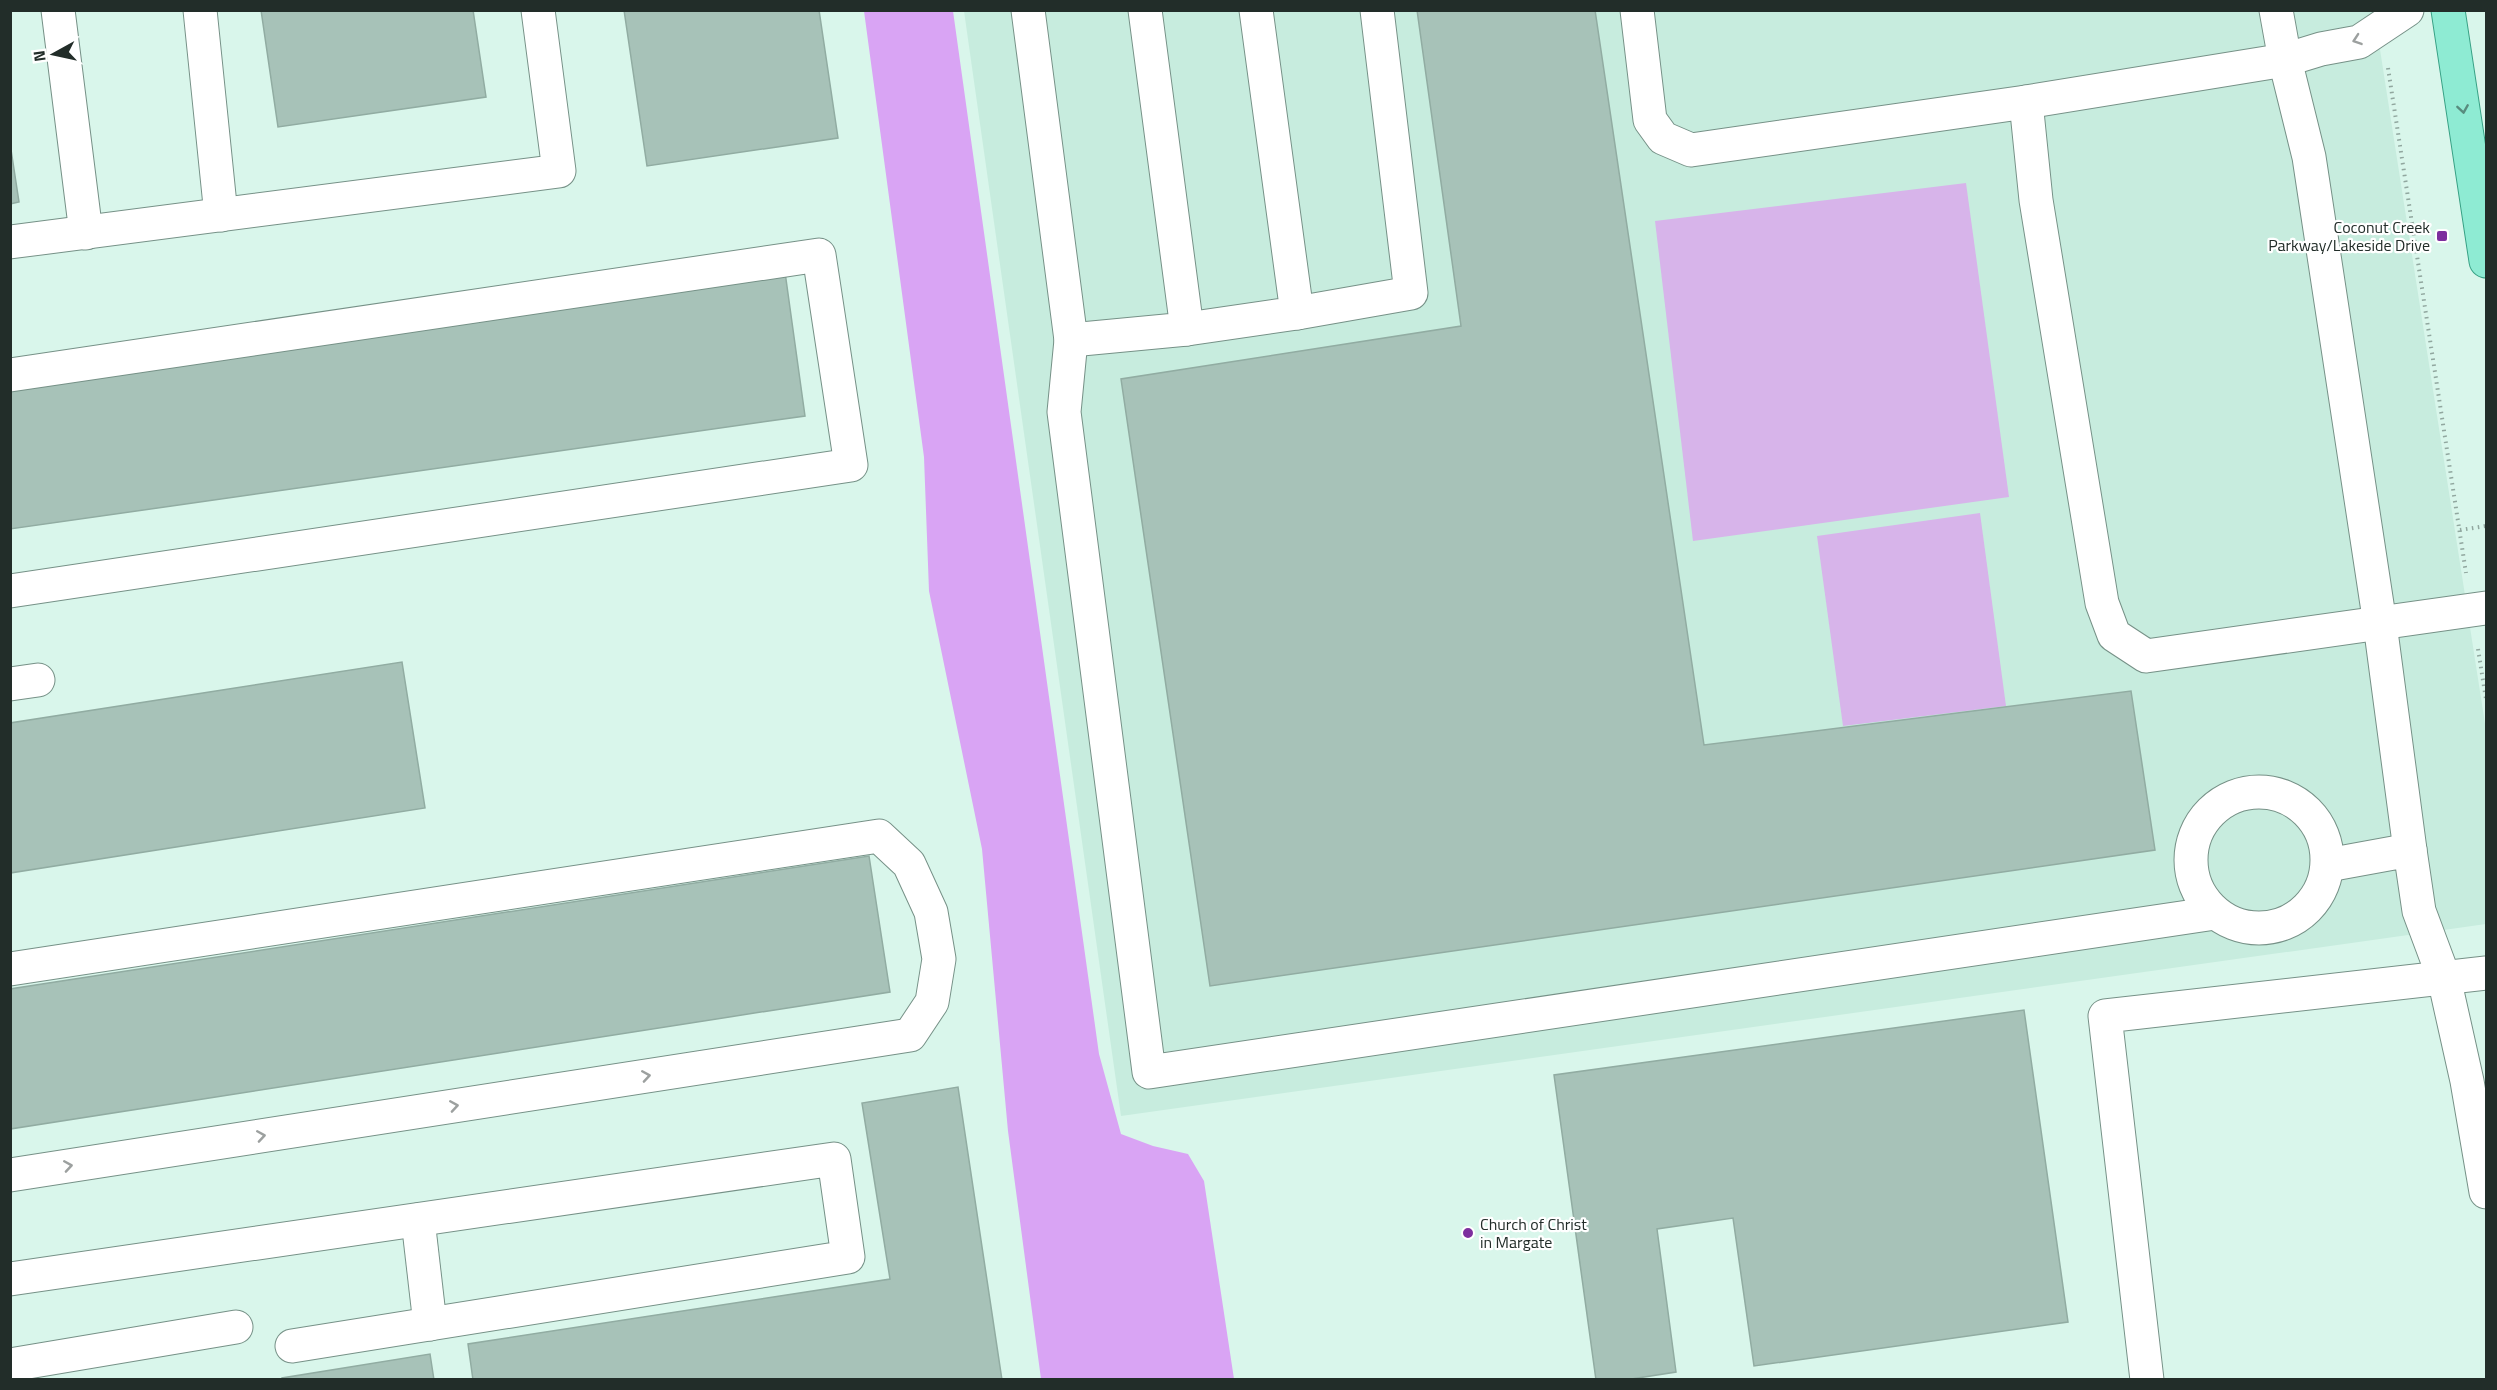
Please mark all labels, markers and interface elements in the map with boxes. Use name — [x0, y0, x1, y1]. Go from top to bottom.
north arrow — [24, 24, 84, 84]
one-way arrow — [2353, 33, 2363, 46]
text: N — [26, 49, 52, 63]
one-way arrow — [2457, 104, 2469, 113]
place label: Coconut Creek Parkway/Lakeside Drive — [2268, 215, 2430, 257]
marker: Coconut Creek Parkway/Lakeside Drive — [2435, 229, 2449, 243]
one-way arrow — [642, 1070, 651, 1082]
one-way arrow — [449, 1100, 458, 1112]
one-way arrow — [256, 1130, 266, 1142]
one-way arrow — [64, 1160, 73, 1172]
place label: Church of Christ in Margate — [1480, 1212, 1587, 1254]
marker: Church of Christ in Margate — [1461, 1226, 1475, 1240]

